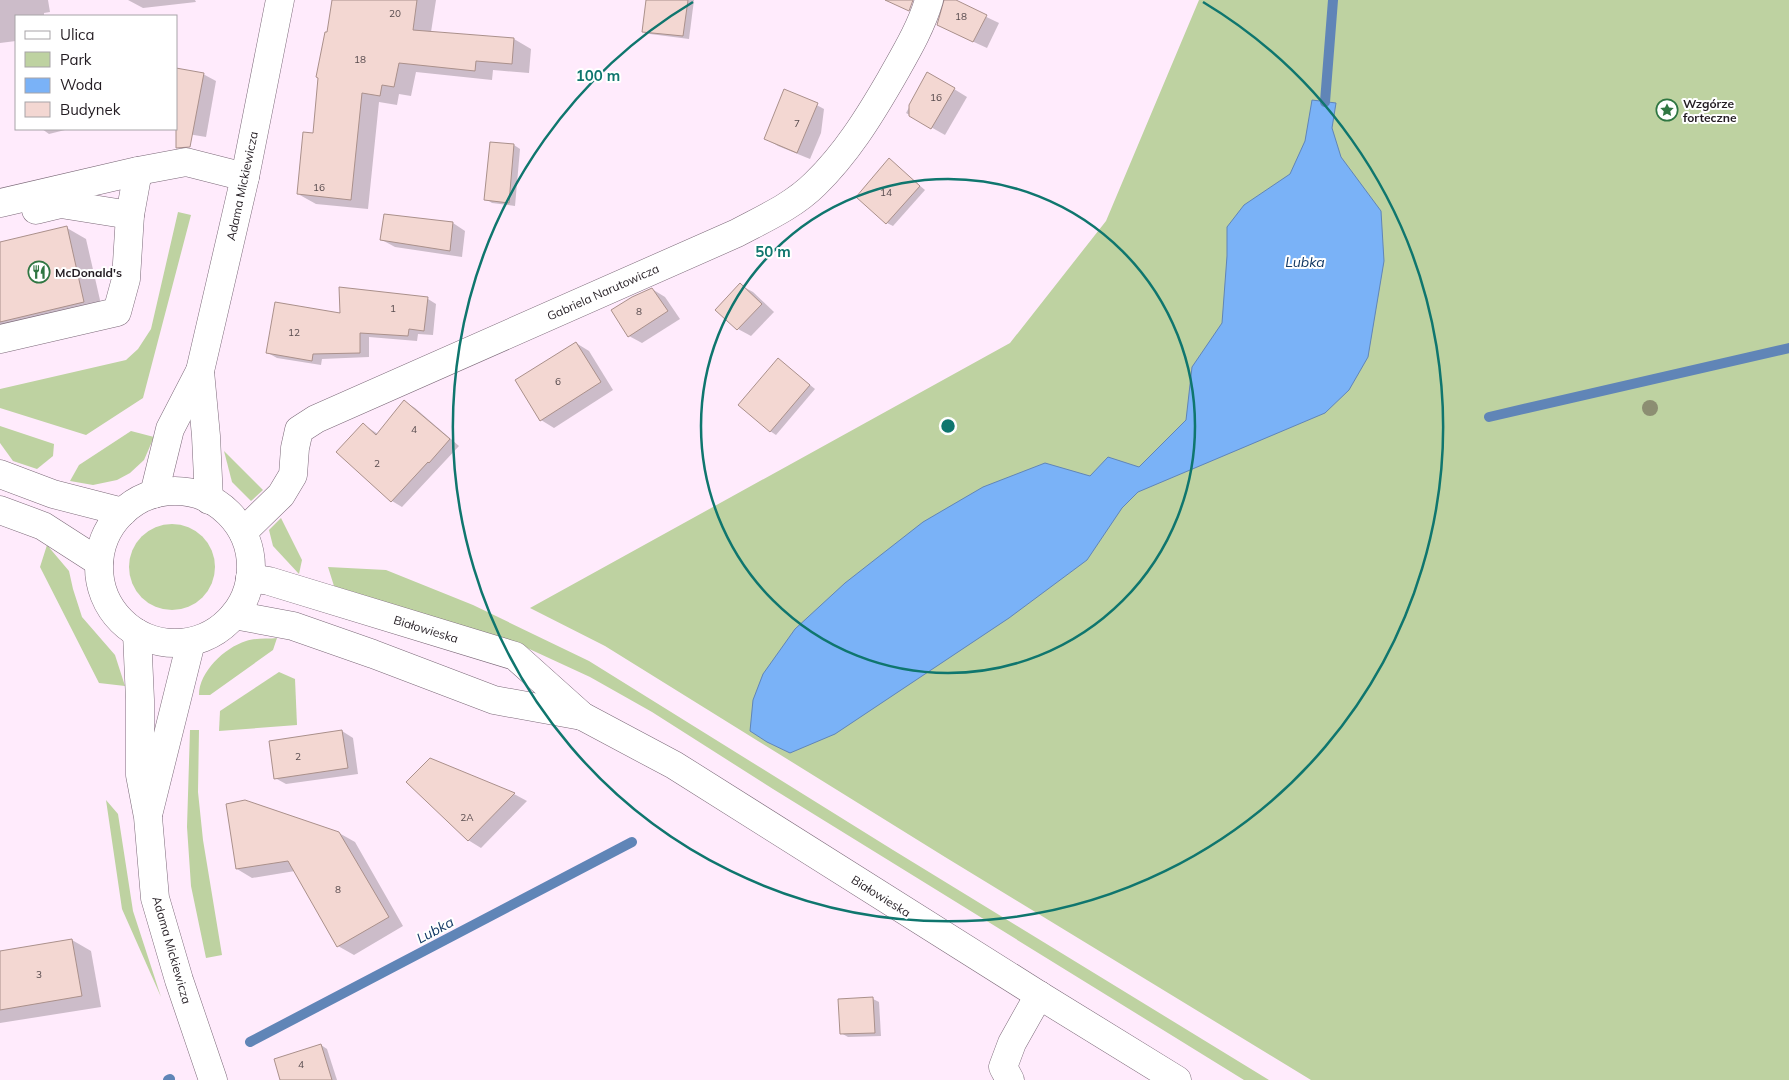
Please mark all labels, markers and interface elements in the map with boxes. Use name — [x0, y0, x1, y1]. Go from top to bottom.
house number: 20 — [389, 7, 401, 20]
house number: 18 — [955, 10, 967, 23]
legend — [15, 15, 178, 130]
text: Ulica — [60, 25, 94, 44]
text: Park — [60, 50, 92, 69]
house number: 18 — [354, 53, 366, 66]
text: 100 m — [576, 66, 620, 85]
text: Woda — [60, 75, 102, 94]
house number: 16 — [930, 91, 942, 104]
place label: Wzgórze forteczne — [1683, 96, 1737, 125]
place icon: Wzgórze forteczne — [1655, 98, 1679, 122]
text: Budynek — [60, 100, 121, 119]
house number: 7 — [794, 117, 800, 130]
street label: Adama Mickiewicza — [223, 130, 261, 242]
house number: 16 — [313, 181, 325, 194]
house number: 14 — [880, 186, 892, 199]
text: 50 m — [755, 242, 791, 261]
water label: Lubka — [1285, 253, 1325, 271]
restaurant icon: McDonald's — [27, 260, 51, 284]
street label: Gabriela Narutowicza — [545, 261, 661, 323]
place label: McDonald's — [55, 265, 122, 280]
house number: 1 — [390, 302, 396, 315]
house number: 8 — [636, 305, 642, 318]
house number: 12 — [288, 326, 300, 339]
house number: 6 — [555, 375, 561, 388]
centre of rings — [939, 417, 957, 435]
house number: 4 — [411, 423, 417, 436]
house number: 2 — [374, 457, 380, 470]
street label: Białowieska — [392, 612, 460, 646]
house number: 2 — [295, 750, 301, 763]
house number: 2A — [460, 811, 474, 824]
street label: Białowieska — [849, 872, 913, 920]
house number: 8 — [335, 883, 341, 896]
street label: Adama Mickiewicza — [149, 894, 195, 1006]
water label: Lubka — [413, 913, 457, 947]
house number: 3 — [36, 968, 42, 981]
house number: 4 — [298, 1058, 304, 1071]

